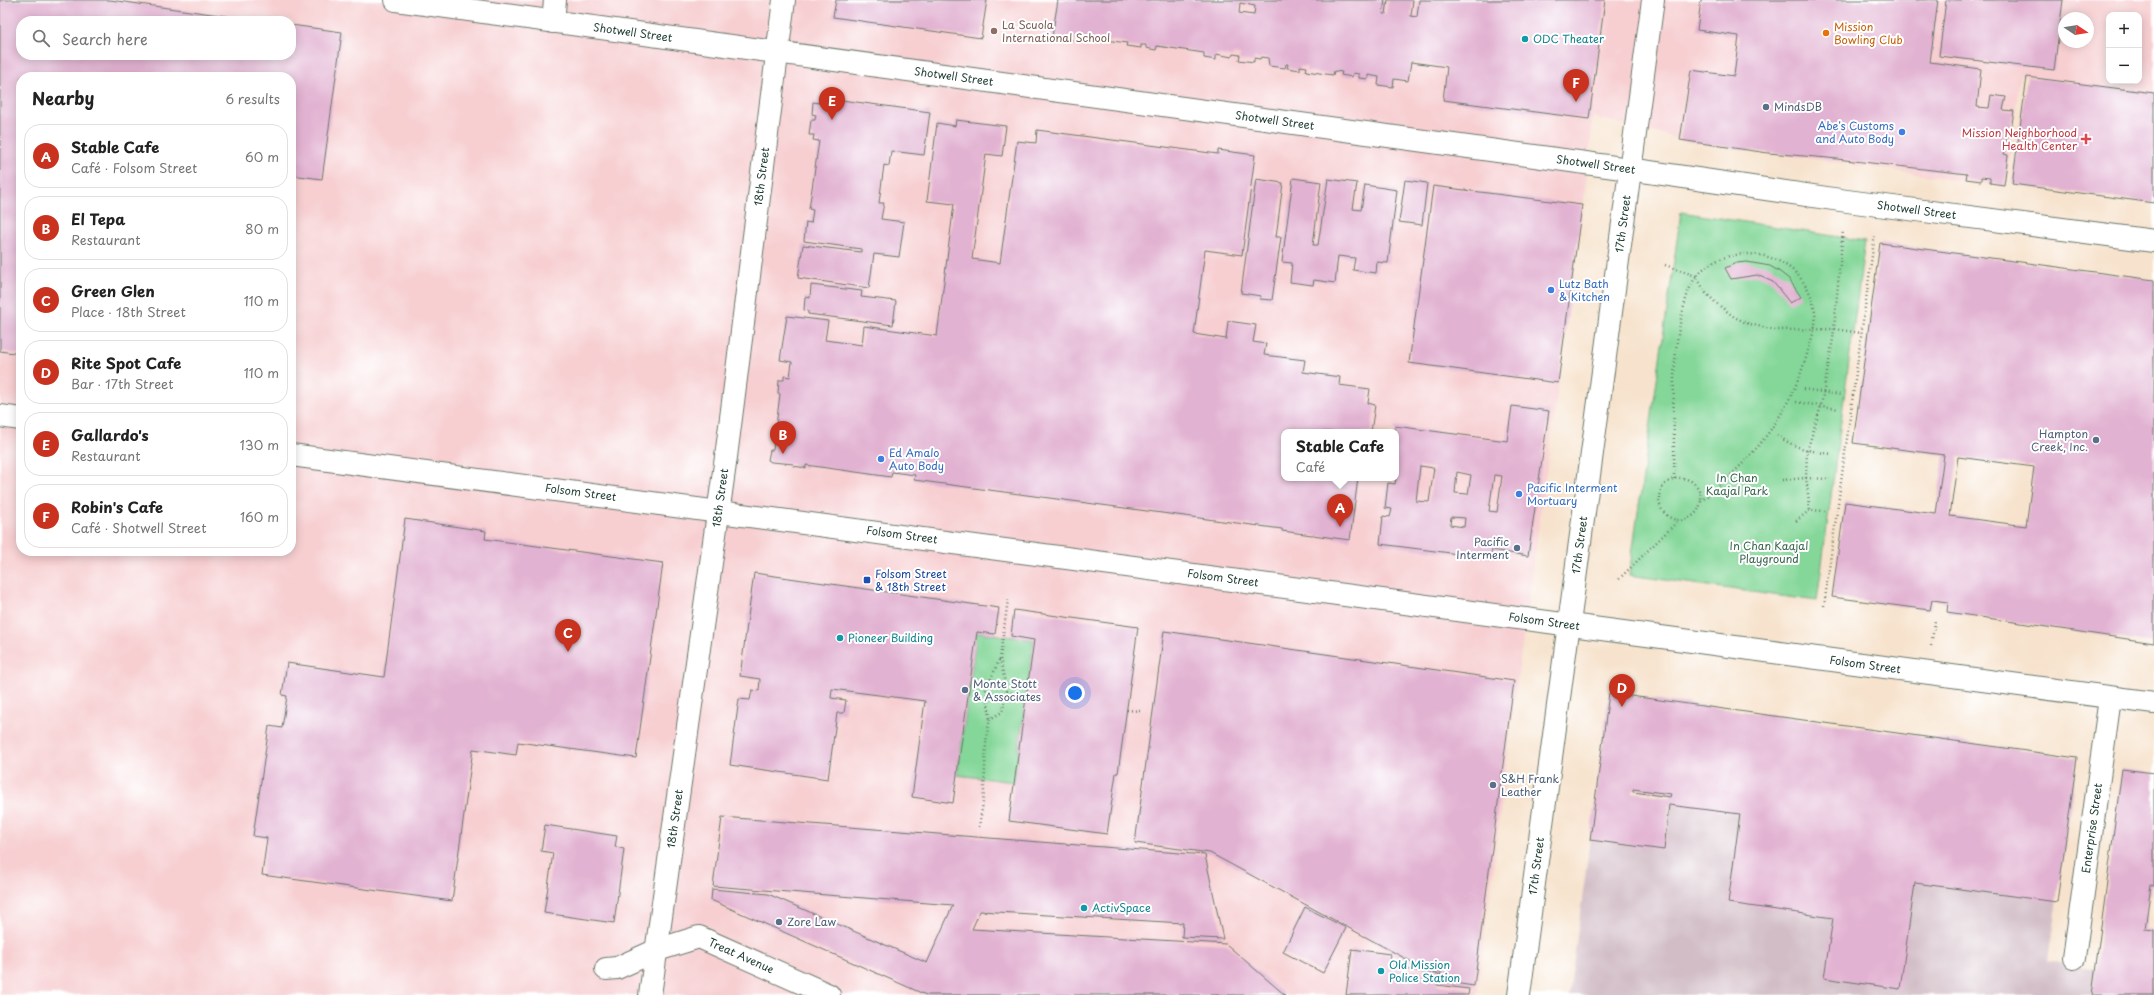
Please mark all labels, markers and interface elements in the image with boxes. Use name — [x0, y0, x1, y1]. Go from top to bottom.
north arrow — [2058, 12, 2094, 48]
map controls — [2106, 12, 2142, 84]
button: + — [2106, 12, 2142, 48]
search box — [16, 16, 296, 60]
place label: La Scuola International School — [1002, 16, 1110, 46]
street label: Shotwell Street — [592, 18, 674, 46]
place label: Mission Bowling Club — [1834, 18, 1903, 48]
marker: La Scuola International School — [989, 26, 999, 36]
icon: search — [30, 27, 52, 49]
text: Search here — [62, 27, 148, 50]
marker: Mission Bowling Club — [1821, 28, 1831, 38]
place label: ODC Theater — [1533, 30, 1605, 47]
marker: ODC Theater — [1520, 34, 1530, 44]
button: − — [2106, 48, 2142, 84]
street label: Shotwell Street — [913, 62, 995, 90]
pin: F — [1563, 69, 1589, 102]
text: Nearby — [32, 85, 94, 111]
pin: E — [819, 87, 845, 120]
text: 6 results — [225, 89, 280, 108]
place label: MindsDB — [1774, 98, 1822, 115]
marker: MindsDB — [1761, 102, 1771, 112]
street label: Shotwell Street — [1234, 106, 1316, 134]
place label: Abe's Customs and Auto Body — [1816, 117, 1894, 147]
place label: Mission Neighborhood Health Center — [1962, 124, 2078, 154]
marker: Abe's Customs and Auto Body — [1897, 127, 1907, 137]
marker: Mission Neighborhood Health Center — [2080, 133, 2092, 145]
text: Stable Cafe — [71, 135, 159, 158]
street label: 18th Street — [749, 146, 773, 207]
text: A — [41, 147, 51, 166]
text: 60 m — [245, 147, 279, 166]
street label: Shotwell Street — [1555, 150, 1637, 178]
text: Café · Folsom Street — [71, 158, 197, 177]
street label: 17th Street — [1610, 193, 1635, 254]
street label: Shotwell Street — [1876, 196, 1958, 223]
text: El Tepa — [71, 207, 126, 230]
text: B — [42, 219, 50, 238]
text: 80 m — [245, 219, 279, 238]
text: Restaurant — [71, 230, 141, 249]
place label: Lutz Bath & Kitchen — [1559, 275, 1610, 305]
text: Green Glen — [71, 279, 155, 302]
marker: Lutz Bath & Kitchen — [1546, 285, 1556, 295]
text: C — [41, 291, 51, 310]
text: 110 m — [244, 291, 279, 310]
text: Place · 18th Street — [71, 302, 186, 321]
text: Rite Spot Cafe — [71, 351, 181, 374]
text: D — [41, 363, 51, 382]
text: 110 m — [244, 363, 279, 382]
text: Bar · 17th Street — [71, 374, 174, 393]
pin: B — [770, 421, 796, 454]
text: Gallardo's — [71, 423, 149, 446]
place label: Hampton Creek, Inc. — [2031, 425, 2088, 455]
popup — [1281, 429, 1399, 481]
text: Stable Cafe — [1296, 434, 1384, 457]
text: E — [42, 435, 50, 454]
text: 130 m — [240, 435, 279, 454]
marker: Hampton Creek, Inc. — [2091, 435, 2101, 445]
place label: Ed Amalo Auto Body — [889, 444, 944, 474]
text: Restaurant — [71, 446, 141, 465]
marker: Ed Amalo Auto Body — [876, 454, 886, 464]
text: Café — [1296, 457, 1325, 476]
street label: 18th Street — [707, 467, 732, 528]
park label: In Chan Kaajal Park — [1706, 469, 1769, 499]
street label: Folsom Street — [544, 479, 617, 505]
place label: Pacific Interment Mortuary — [1527, 479, 1618, 509]
marker: Pacific Interment Mortuary — [1514, 489, 1524, 499]
pin: A — [1327, 494, 1353, 527]
text: Robin's Cafe — [71, 495, 163, 518]
text: F — [42, 507, 50, 526]
text: 160 m — [240, 507, 279, 526]
street label: 17th Street — [1567, 515, 1591, 575]
text: Café · Shotwell Street — [71, 518, 206, 537]
street label: Folsom Street — [865, 521, 939, 547]
place label: Pacific Interment — [1456, 533, 1510, 563]
park label: In Chan Kaajal Playground — [1730, 537, 1808, 567]
marker: Pacific Interment — [1512, 543, 1522, 553]
street label: Folsom Street — [1186, 564, 1260, 591]
place label: Folsom Street & 18th Street — [875, 565, 947, 595]
marker: Folsom Street & 18th Street — [862, 575, 872, 585]
street label: Folsom Street — [1507, 608, 1581, 634]
pin: C — [555, 619, 581, 652]
place label: Pioneer Building — [848, 629, 933, 646]
marker: Pioneer Building — [835, 633, 845, 643]
street label: Folsom Street — [1829, 651, 1902, 677]
pin: D — [1609, 674, 1635, 707]
place label: Monte Stott & Associates — [973, 675, 1041, 705]
your location — [1065, 683, 1085, 703]
marker: Monte Stott & Associates — [960, 685, 970, 695]
place label: S&H Frank Leather — [1501, 770, 1560, 800]
marker: S&H Frank Leather — [1488, 780, 1498, 790]
street label: Enterprise Street — [2077, 781, 2106, 874]
street label: 18th Street — [662, 788, 687, 849]
street label: 17th Street — [1524, 836, 1548, 896]
place label: ActivSpace — [1092, 899, 1151, 916]
marker: ActivSpace — [1079, 903, 1089, 913]
place label: Zore Law — [787, 913, 836, 930]
marker: Zore Law — [774, 917, 784, 927]
street label: Treat Avenue — [706, 933, 777, 978]
place label: Old Mission Police Station — [1389, 956, 1460, 986]
marker: Old Mission Police Station — [1376, 966, 1386, 976]

